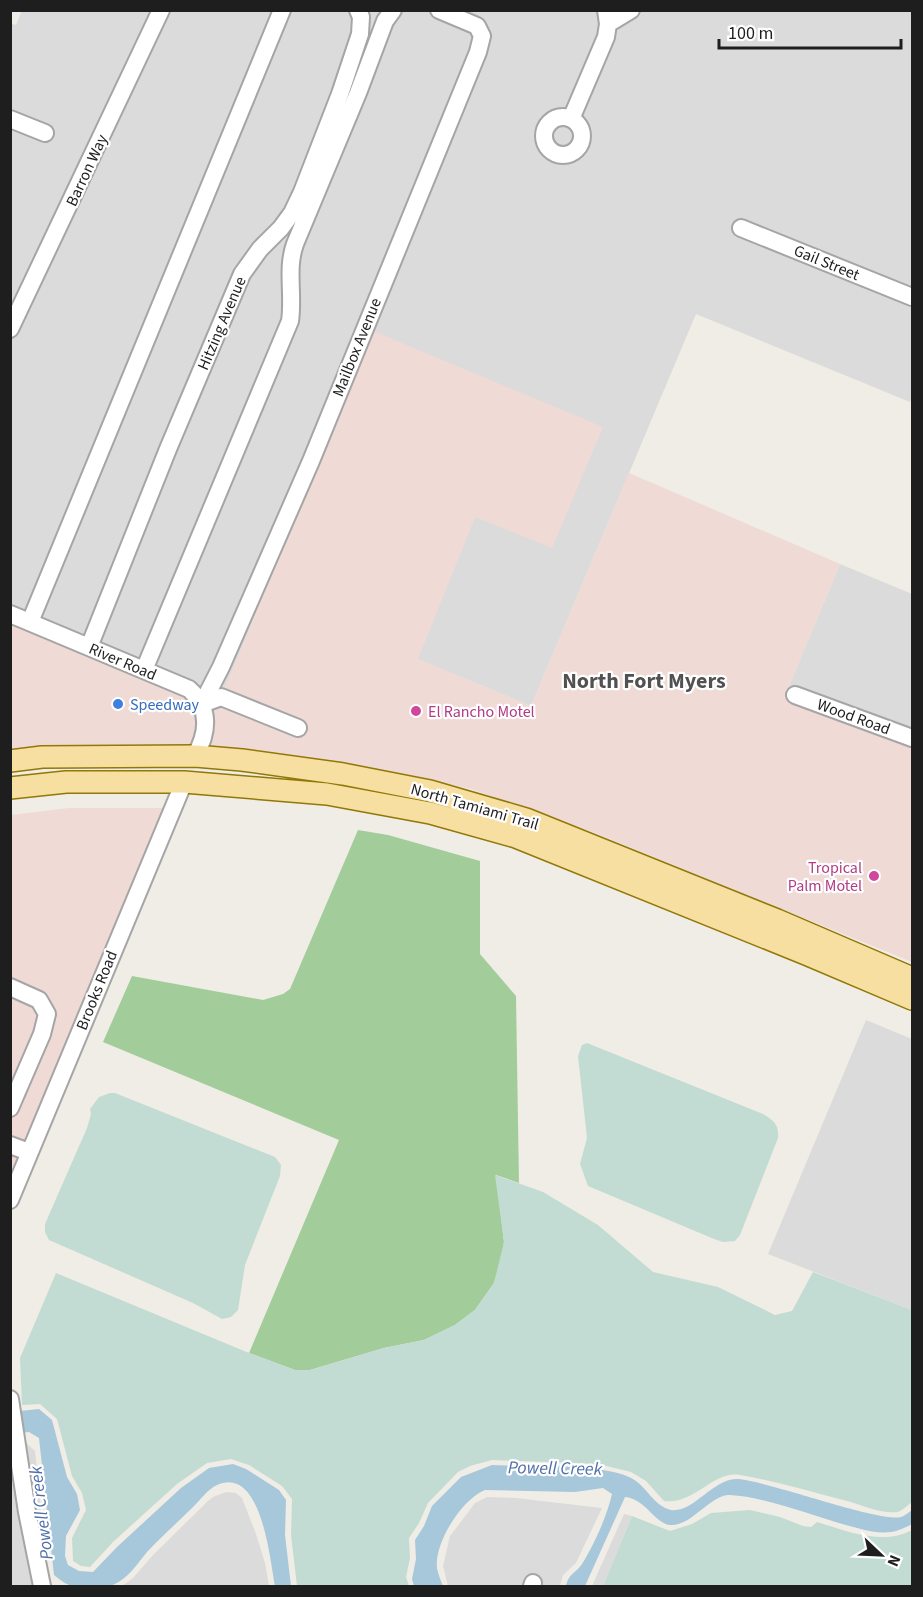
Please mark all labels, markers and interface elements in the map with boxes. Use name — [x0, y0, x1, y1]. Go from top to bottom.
scale bar — [719, 12, 900, 50]
text: 100 m — [728, 21, 773, 46]
street label: Barron Way — [61, 130, 113, 210]
street label: Gail Street — [790, 240, 863, 286]
street label: Hitzing Avenue — [192, 273, 252, 374]
street label: Mailbox Avenue — [327, 295, 387, 400]
street label: River Road — [85, 638, 160, 686]
district label: North Fort Myers — [562, 665, 726, 697]
place label: Speedway — [130, 694, 200, 716]
street label: Wood Road — [814, 694, 893, 740]
marker: Speedway — [111, 697, 125, 711]
place label: El Rancho Motel — [428, 701, 535, 723]
marker: El Rancho Motel — [409, 704, 423, 718]
street label: North Tamiami Trail — [408, 778, 541, 836]
place label: Tropical Palm Motel — [788, 857, 862, 897]
marker: Tropical Palm Motel — [867, 869, 881, 883]
street label: Brooks Road — [71, 947, 123, 1034]
water label: Powell Creek — [508, 1455, 603, 1482]
water label: Powell Creek — [23, 1464, 60, 1561]
north arrow — [851, 1525, 911, 1585]
text: N — [882, 1551, 906, 1570]

